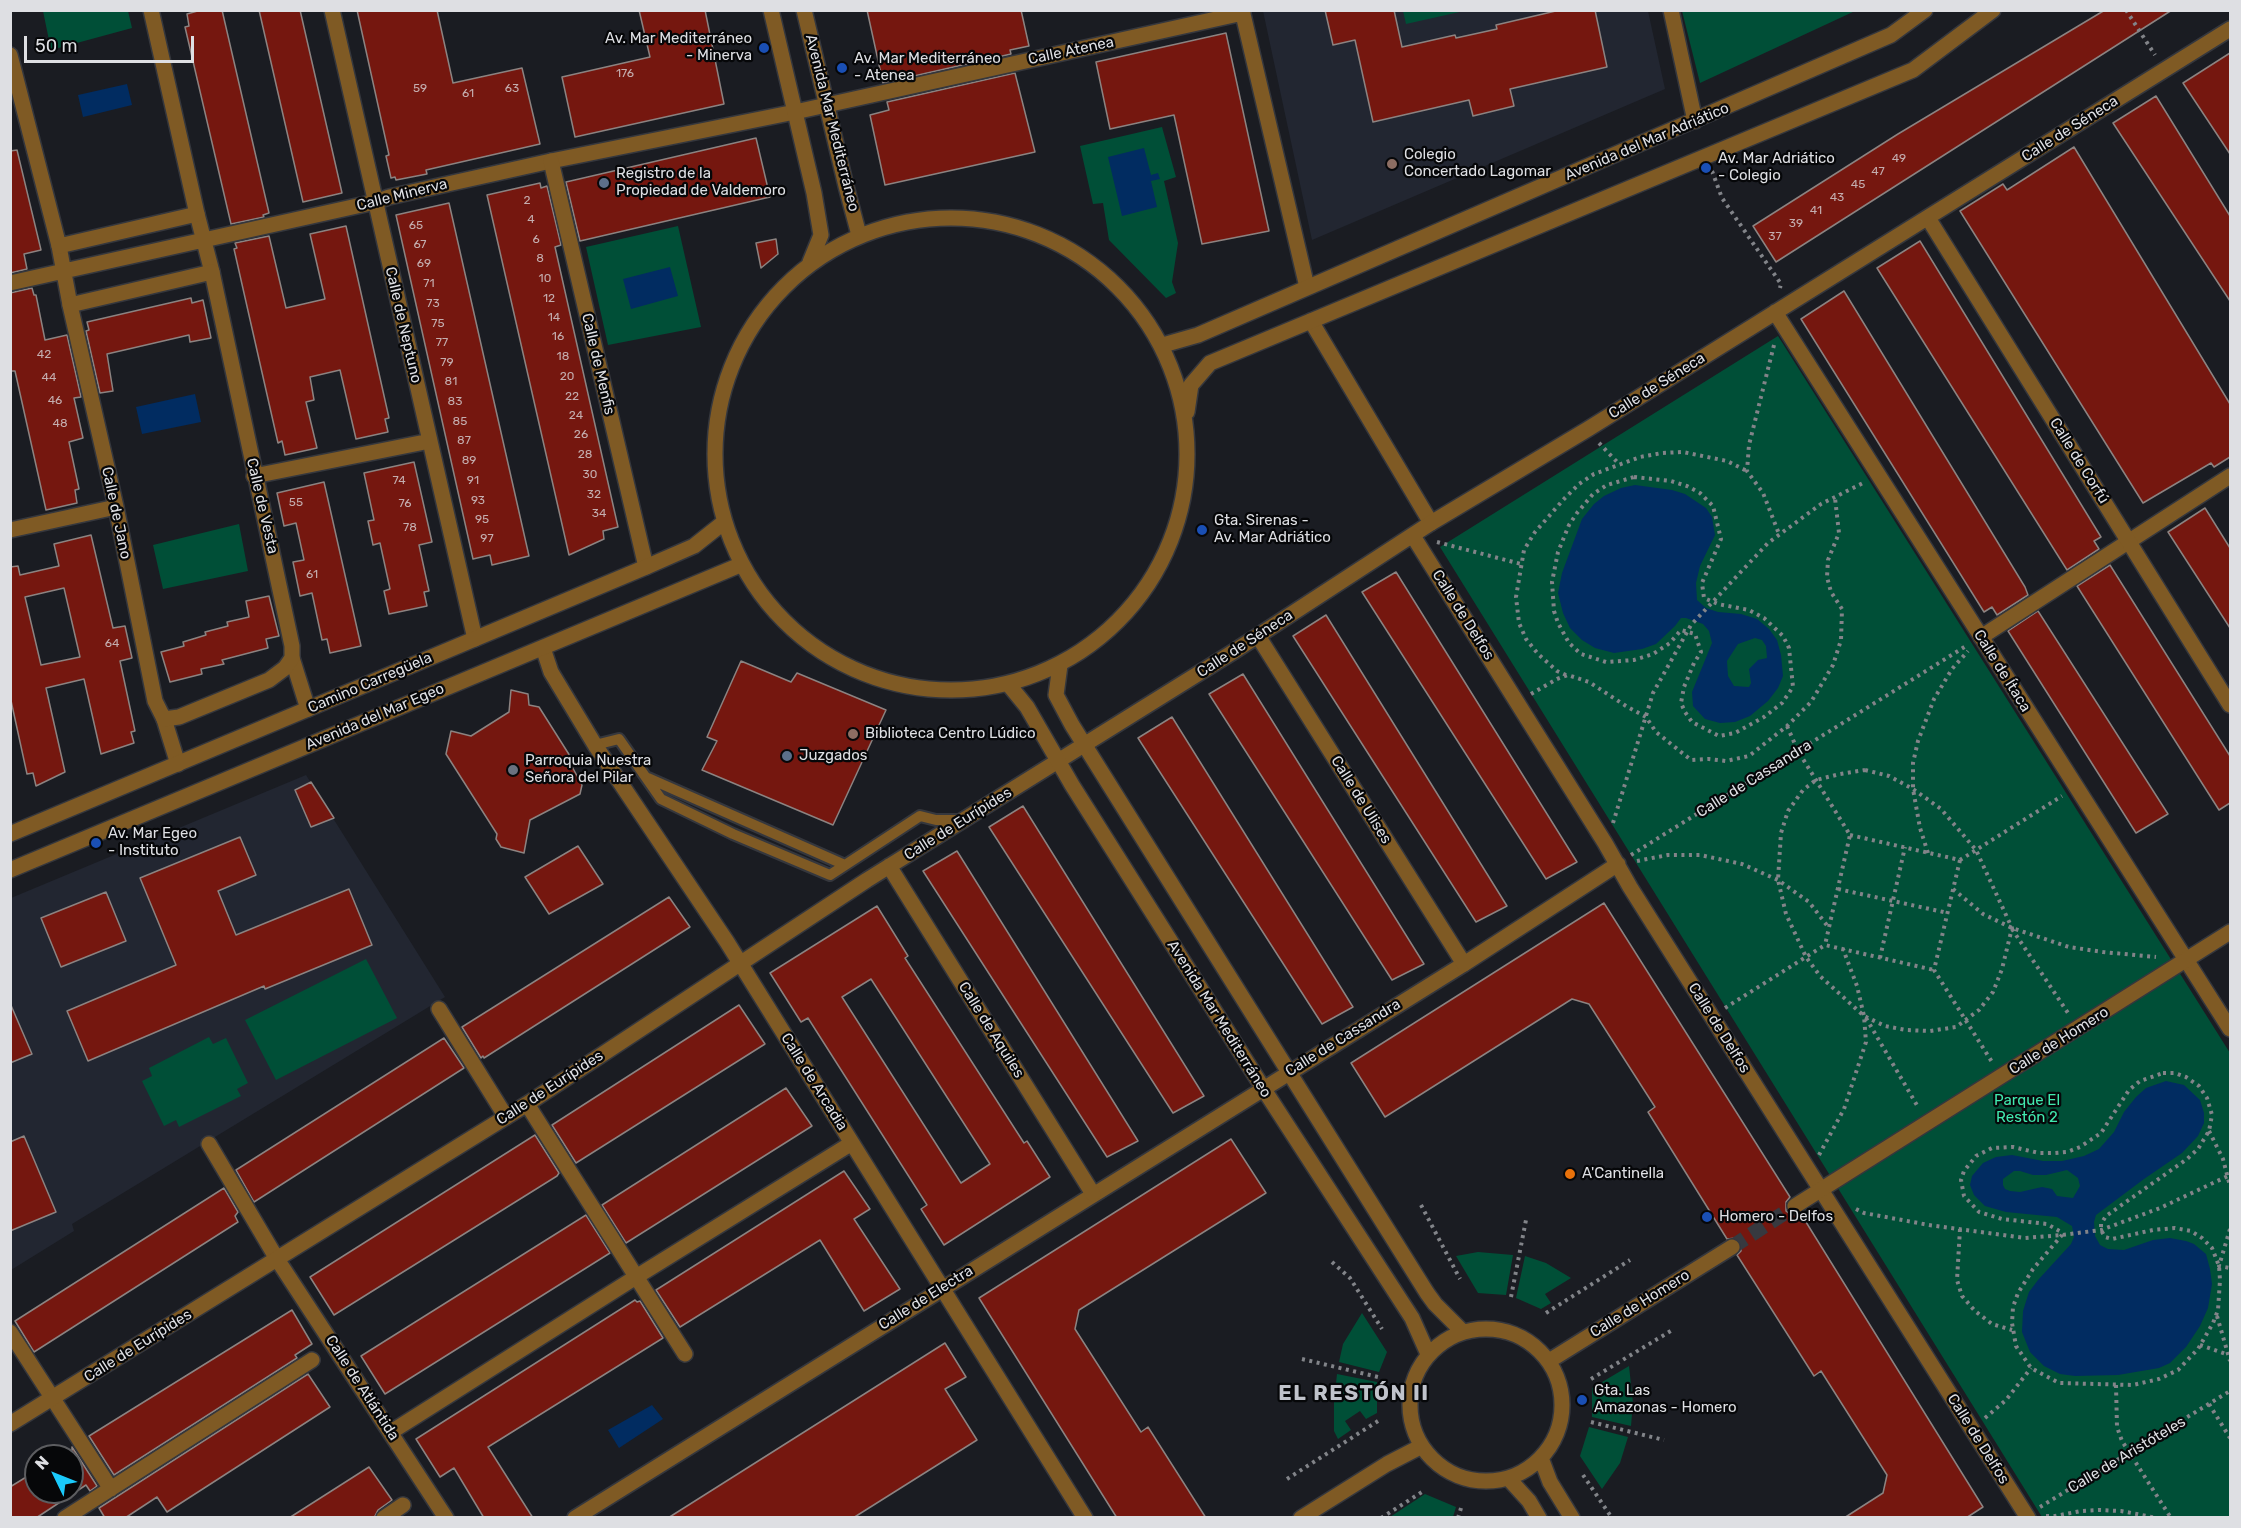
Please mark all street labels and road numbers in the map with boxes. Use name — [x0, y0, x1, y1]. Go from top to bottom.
street label: Avenida Mar Mediterráneo — [801, 33, 863, 213]
street label: Calle Atenea — [1026, 33, 1116, 69]
street label: Calle de Séneca — [2018, 92, 2122, 166]
street label: Avenida del Mar Adriático — [1562, 99, 1732, 185]
street label: Calle Minerva — [355, 175, 449, 215]
street label: Calle de Neptuno — [381, 265, 425, 385]
street label: Calle de Menfis — [578, 311, 618, 417]
street label: Calle de Séneca — [1605, 349, 1709, 423]
street label: Calle de Corfú — [2045, 415, 2113, 507]
street label: Calle de Vesta — [242, 456, 282, 556]
street label: Calle de Jano — [97, 465, 135, 561]
street label: Calle de Delfos — [1428, 567, 1498, 663]
street label: Calle de Séneca — [1194, 606, 1296, 682]
street label: Calle de Ítaca — [1970, 627, 2034, 715]
street label: Camino Carregüela — [305, 649, 435, 717]
street label: Avenida del Mar Egeo — [303, 680, 447, 754]
street label: Calle de Cassandra — [1693, 736, 1815, 822]
street label: Calle de Ulises — [1327, 753, 1395, 847]
street label: Calle de Eurípides — [901, 784, 1015, 864]
street label: Avenida Mar Mediterráneo — [1163, 937, 1275, 1101]
street label: Calle de Aquiles — [954, 979, 1028, 1081]
street label: Calle de Delfos — [1684, 980, 1754, 1076]
street label: Calle de Cassandra — [1282, 995, 1404, 1081]
street label: Calle de Homero — [2006, 1003, 2112, 1079]
street label: Calle de Arcadia — [777, 1030, 851, 1134]
street label: Calle de Eurípides — [493, 1047, 607, 1129]
street label: Calle de Electra — [876, 1262, 976, 1334]
street label: Calle de Homero — [1587, 1266, 1693, 1342]
street label: Calle de Eurípides — [81, 1306, 195, 1386]
street label: Calle de Atlántida — [321, 1332, 403, 1444]
street label: Calle de Delfos — [1943, 1391, 2013, 1487]
street label: Calle de Aristóteles — [2065, 1413, 2189, 1497]

